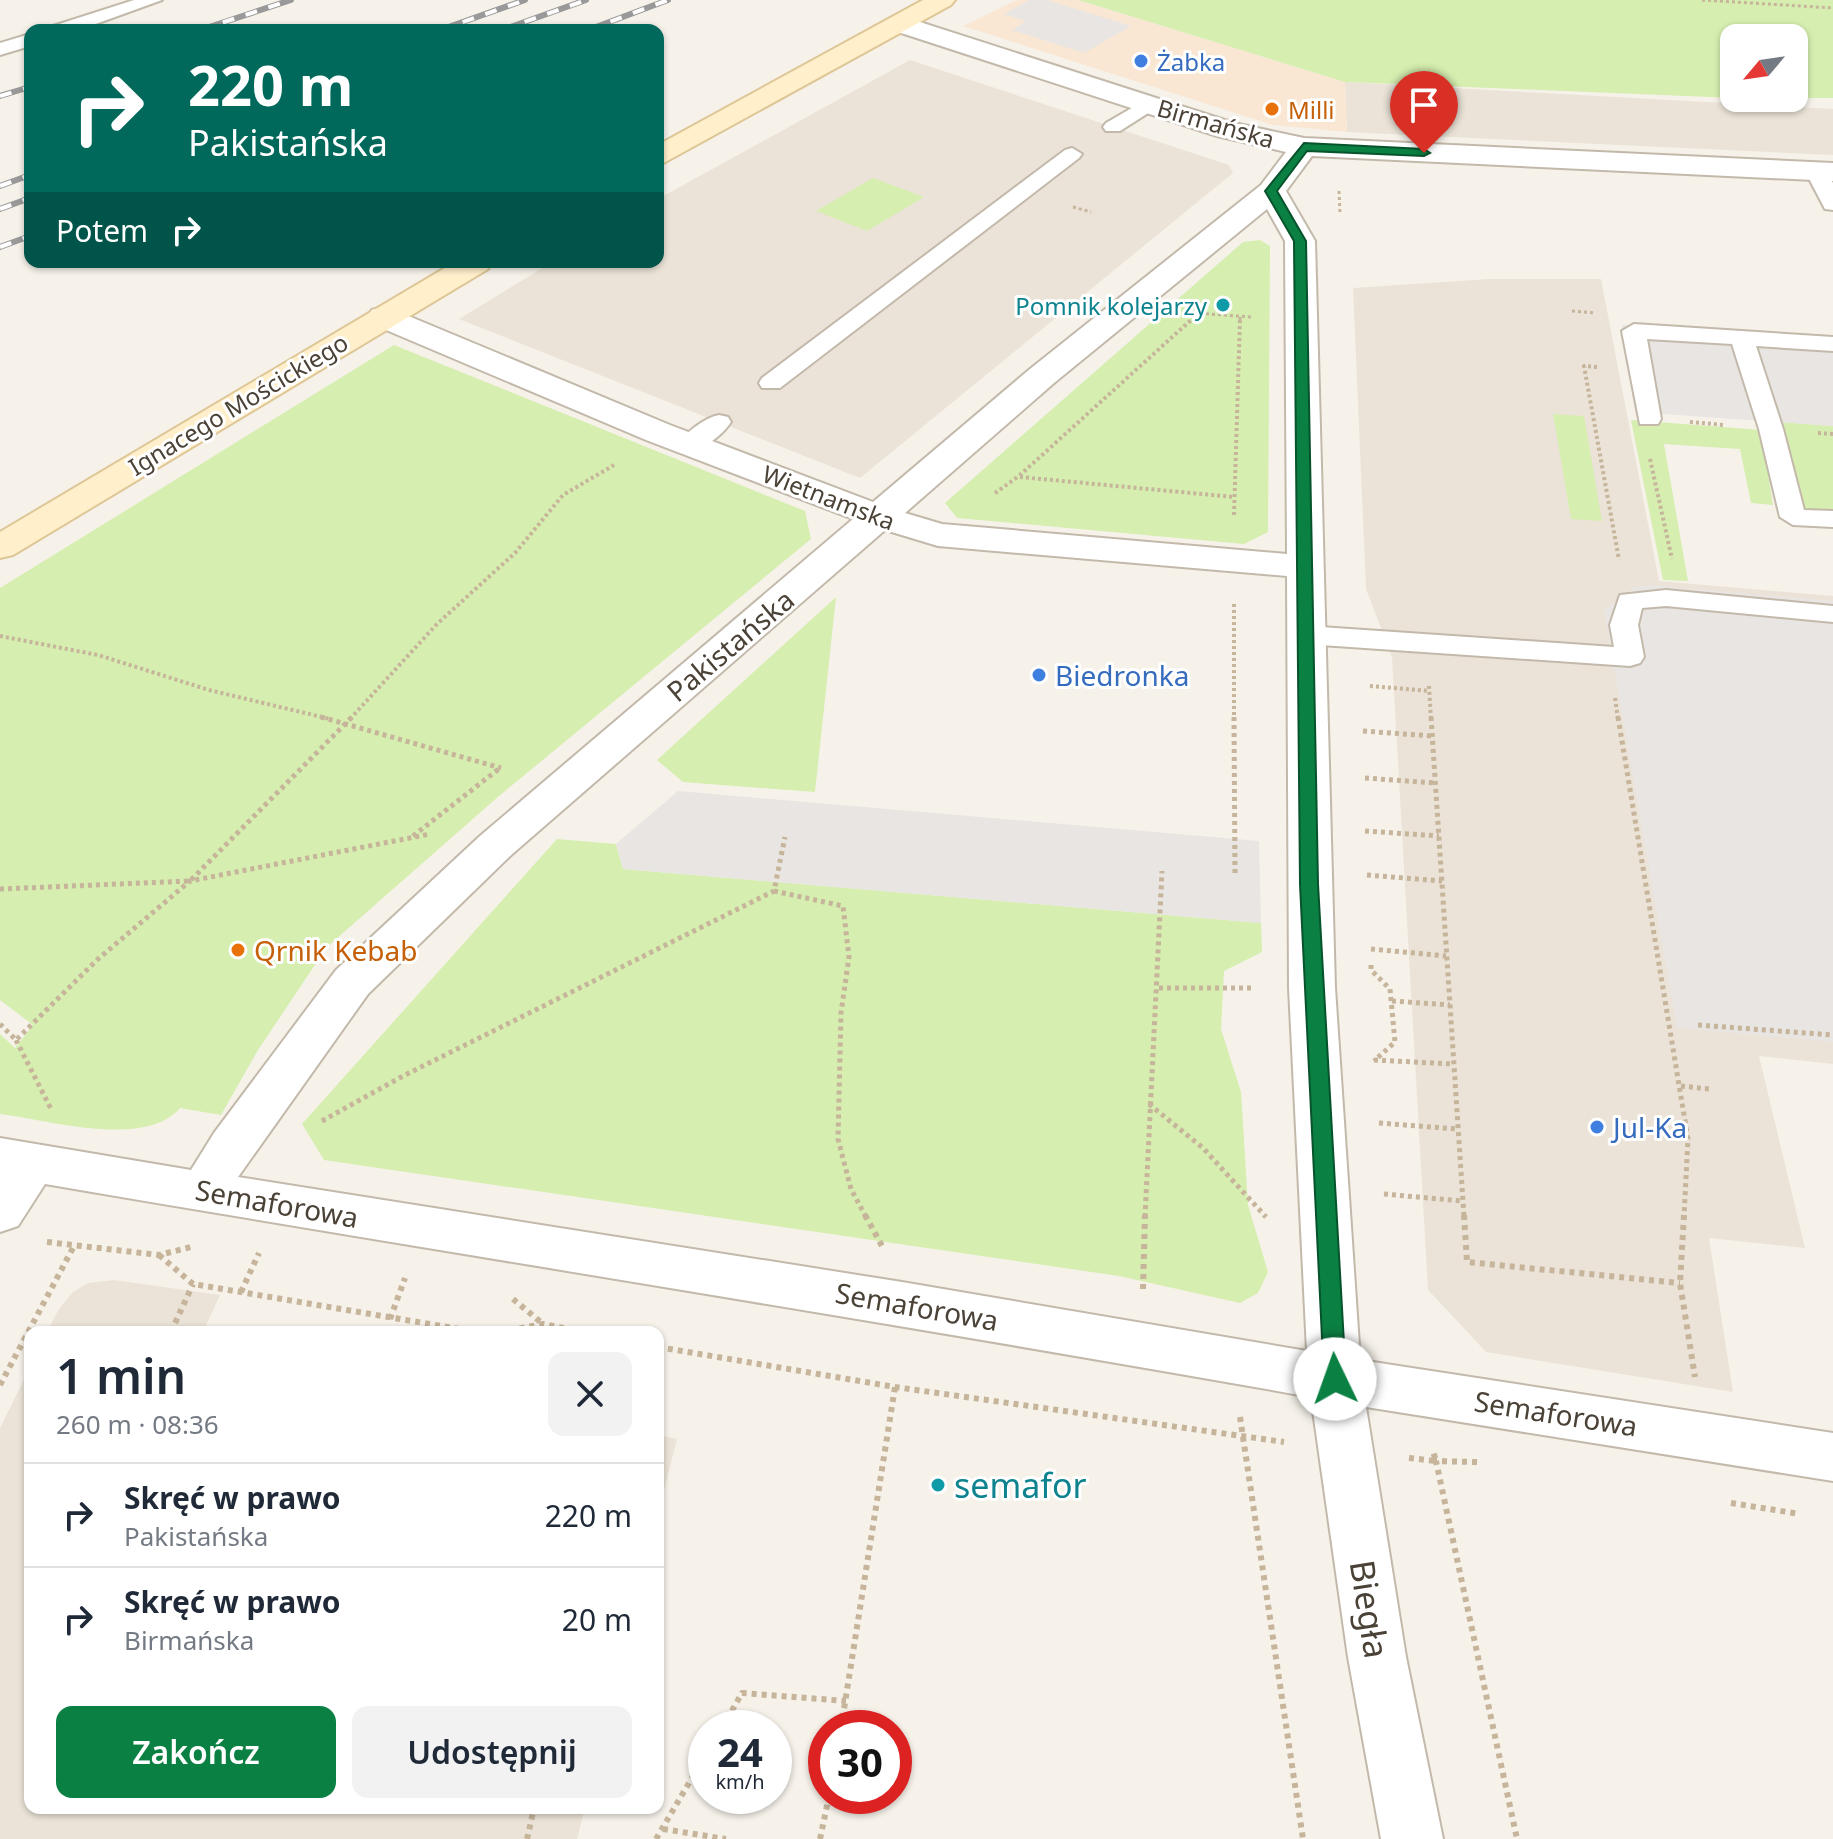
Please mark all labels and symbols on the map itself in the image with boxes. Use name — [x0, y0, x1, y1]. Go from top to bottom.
north arrow — [1720, 24, 1808, 112]
place label: Żabka — [1157, 45, 1225, 78]
marker: Żabka — [1132, 52, 1150, 70]
pin — [1390, 71, 1458, 153]
street label: Birmańska — [1154, 91, 1278, 155]
place label: Milli — [1288, 93, 1335, 126]
marker: Milli — [1263, 100, 1281, 118]
place label: Pomnik kolejarzy — [1015, 289, 1208, 322]
marker: Pomnik kolejarzy — [1214, 296, 1232, 314]
street label: Ignacego Mościckiego — [122, 325, 354, 483]
street label: Wietnamska — [758, 457, 900, 537]
street label: Pakistańska — [658, 580, 802, 710]
place label: Biedronka — [1055, 656, 1189, 694]
marker: Biedronka — [1030, 666, 1048, 684]
place label: Qrnik Kebab — [254, 931, 417, 969]
marker: Qrnik Kebab — [229, 941, 247, 959]
place label: Jul-Ka — [1610, 1108, 1687, 1146]
marker: Jul-Ka — [1588, 1118, 1606, 1136]
street label: Semaforowa — [193, 1170, 361, 1236]
street label: Semaforowa — [833, 1273, 1001, 1339]
position arrow — [1293, 1337, 1377, 1421]
street label: Semaforowa — [1472, 1381, 1640, 1445]
place label: semafor — [954, 1462, 1087, 1508]
marker: semafor — [929, 1476, 947, 1494]
street label: Biegła — [1340, 1557, 1400, 1661]
speed limit sign: 30 — [808, 1710, 912, 1814]

